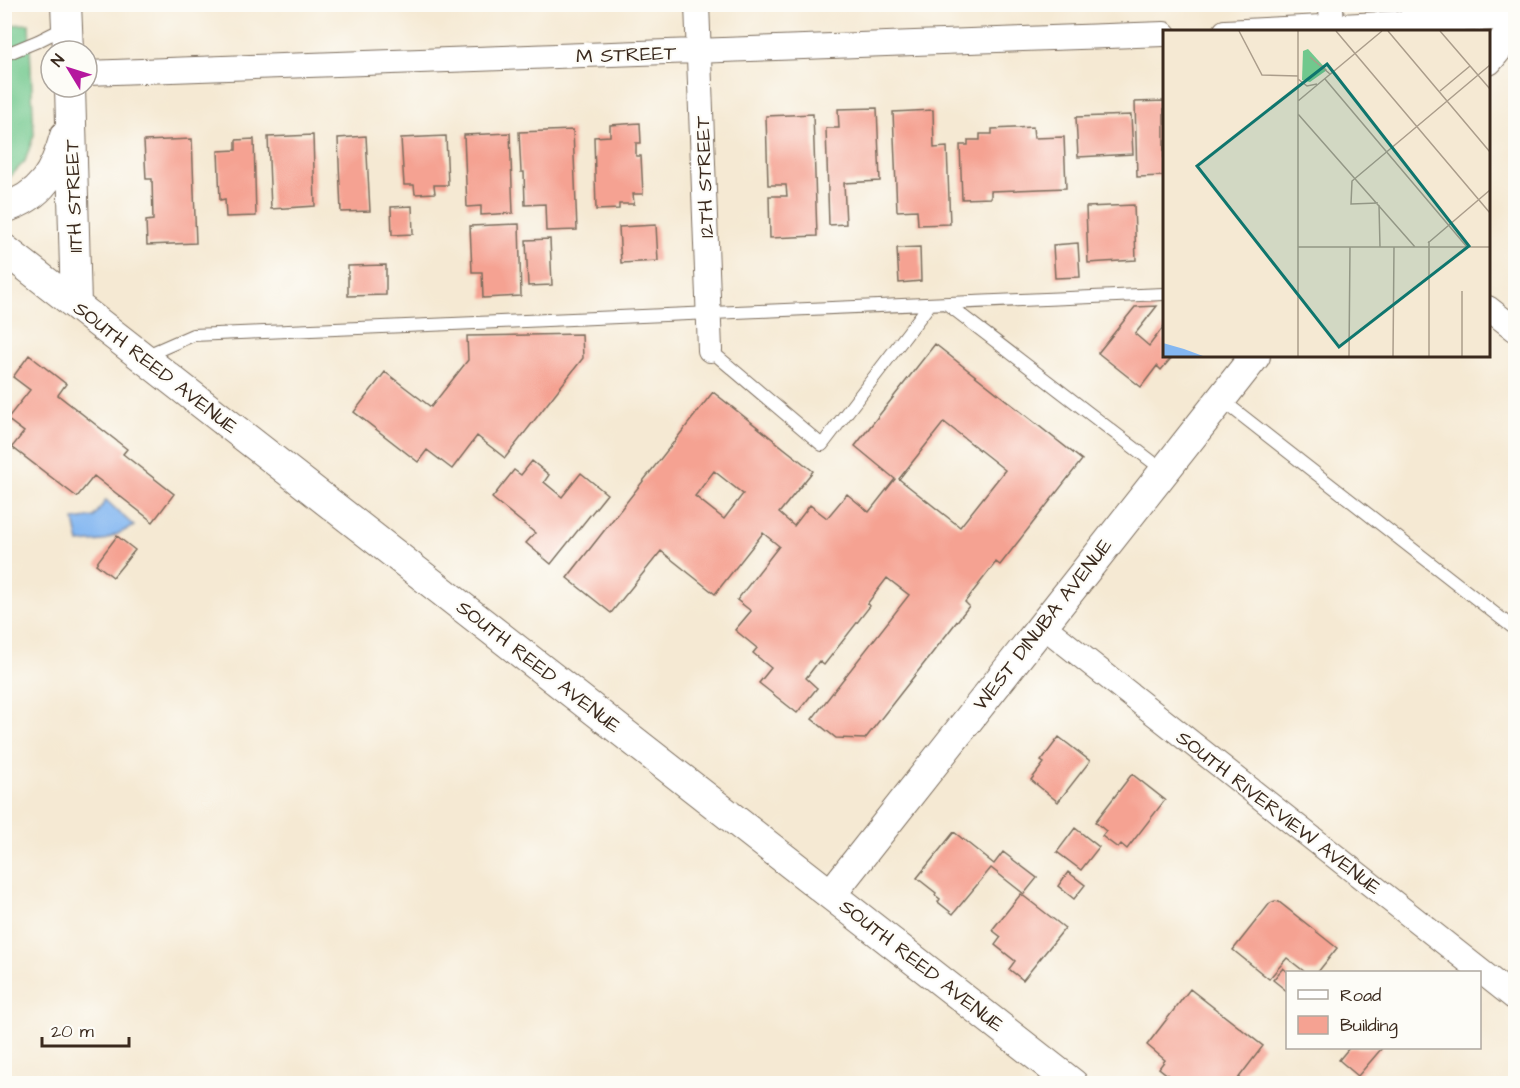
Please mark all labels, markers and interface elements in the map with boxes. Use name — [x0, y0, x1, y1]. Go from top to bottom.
inset map — [1163, 30, 1490, 357]
north arrow — [39, 39, 99, 99]
street label: M STREET — [575, 39, 677, 71]
text: N — [46, 50, 70, 71]
street label: 12TH STREET — [689, 115, 721, 239]
street label: 11TH STREET — [58, 138, 90, 253]
street label: SOUTH REED AVENUE — [67, 295, 244, 441]
street label: WEST DINUBA AVENUE — [967, 533, 1119, 717]
street label: SOUTH REED AVENUE — [450, 594, 627, 740]
street label: SOUTH RIVERVIEW AVENUE — [1170, 724, 1387, 902]
street label: SOUTH REED AVENUE — [833, 893, 1010, 1039]
legend — [1286, 971, 1481, 1049]
text: Road — [1340, 983, 1381, 1008]
scale bar — [42, 1010, 129, 1048]
text: Building — [1340, 1013, 1398, 1039]
text: 20 m — [51, 1019, 94, 1044]

